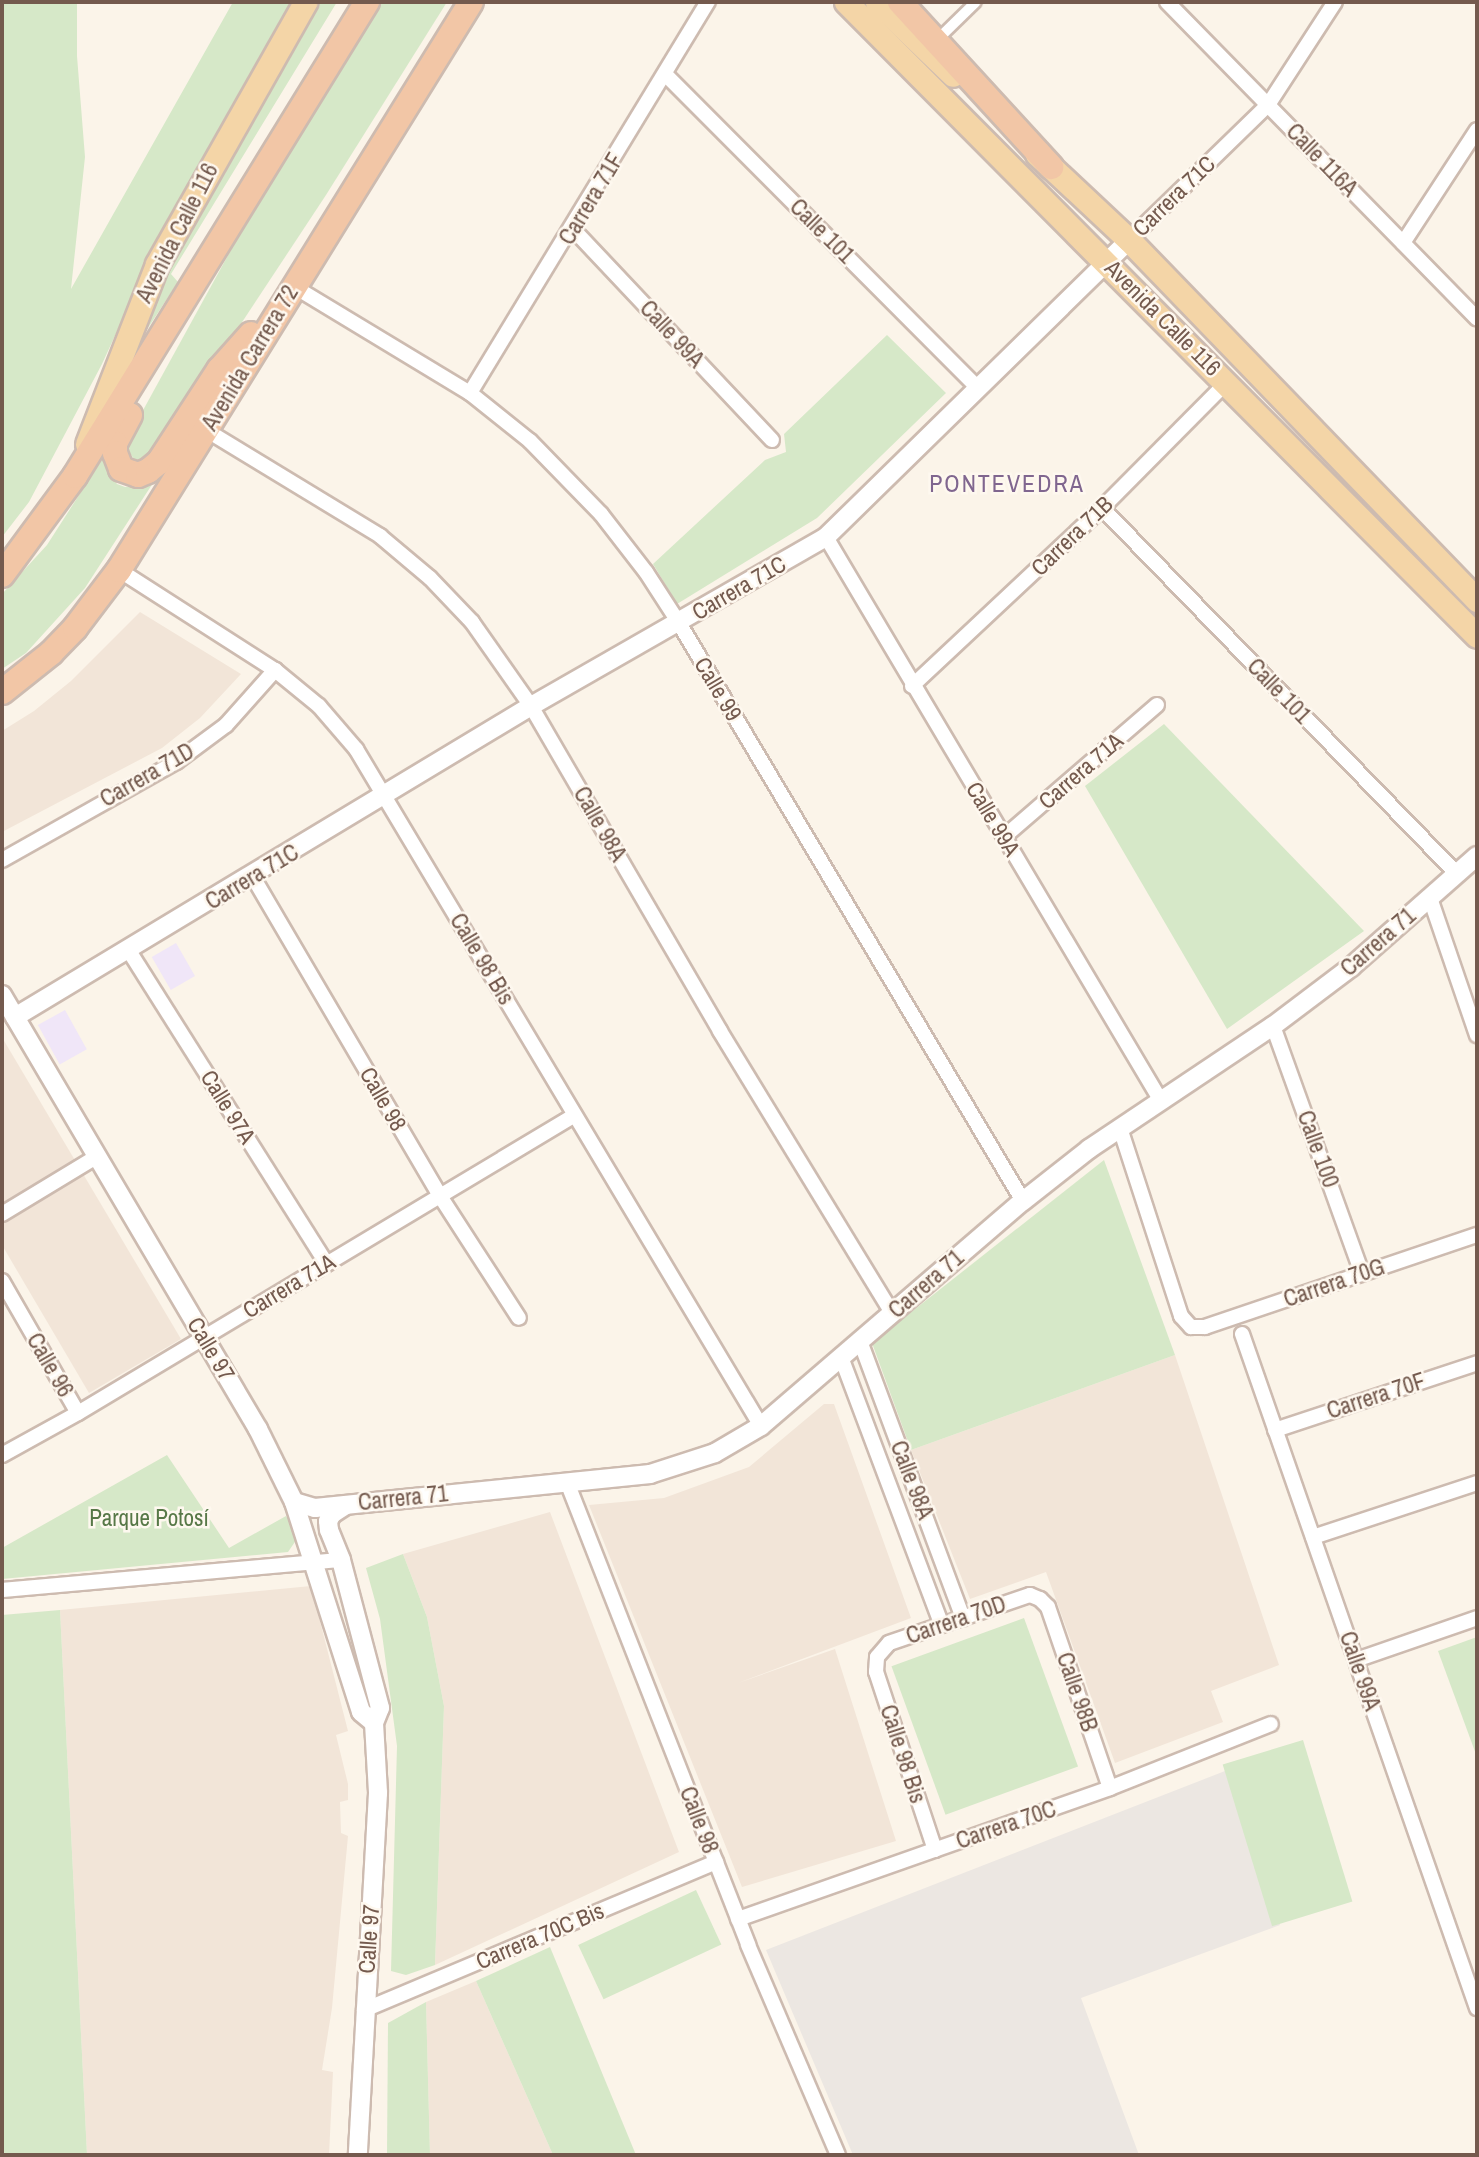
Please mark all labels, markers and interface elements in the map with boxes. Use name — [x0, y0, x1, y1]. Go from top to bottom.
street label: Calle 116A — [1281, 118, 1363, 202]
street label: Carrera 71F — [553, 148, 629, 250]
street label: Carrera 71C — [1127, 150, 1221, 242]
street label: Avenida Calle 116 — [130, 159, 224, 307]
street label: Calle 101 — [784, 193, 860, 269]
street label: Avenida Calle 116 — [1099, 254, 1227, 382]
street label: Avenida Carrera 72 — [196, 280, 304, 436]
street label: Calle 99A — [634, 295, 710, 373]
district label: PONTEVEDRA — [930, 470, 1084, 498]
street label: Carrera 71B — [1025, 490, 1119, 582]
street label: Carrera 71C — [687, 550, 791, 626]
street label: Calle 99 — [688, 652, 748, 726]
street label: Calle 101 — [1241, 653, 1317, 729]
street label: Carrera 71A — [1033, 727, 1129, 815]
street label: Carrera 71D — [95, 737, 199, 813]
street label: Calle 99A — [960, 777, 1026, 861]
street label: Calle 98A — [568, 782, 632, 866]
street label: Carrera 71C — [200, 838, 304, 916]
street label: Carrera 71 — [1335, 902, 1421, 982]
street label: Calle 98 Bis — [444, 908, 520, 1010]
street label: Calle 98 — [354, 1062, 412, 1136]
street label: Calle 97A — [195, 1065, 261, 1149]
street label: Calle 100 — [1291, 1107, 1345, 1191]
street label: Carrera 71 — [883, 1244, 969, 1324]
street label: Carrera 71A — [238, 1248, 340, 1324]
street label: Carrera 70G — [1280, 1253, 1388, 1313]
street label: Calle 97 — [181, 1312, 241, 1386]
street label: Calle 96 — [21, 1328, 79, 1402]
street label: Carrera 70F — [1323, 1367, 1429, 1425]
street label: Calle 98A — [884, 1437, 940, 1523]
street label: Carrera 71 — [357, 1480, 449, 1516]
park label: Parque Potosí — [89, 1504, 209, 1532]
street label: Carrera 70D — [902, 1590, 1010, 1650]
street label: Calle 99A — [1334, 1628, 1386, 1714]
street label: Calle 98B — [1051, 1649, 1103, 1735]
street label: Calle 98 Bis — [874, 1701, 932, 1807]
street label: Calle 98 — [674, 1783, 724, 1857]
street label: Carrera 70C — [952, 1795, 1060, 1855]
street label: Carrera 70C Bis — [472, 1897, 608, 1975]
street label: Calle 97 — [353, 1904, 385, 1974]

